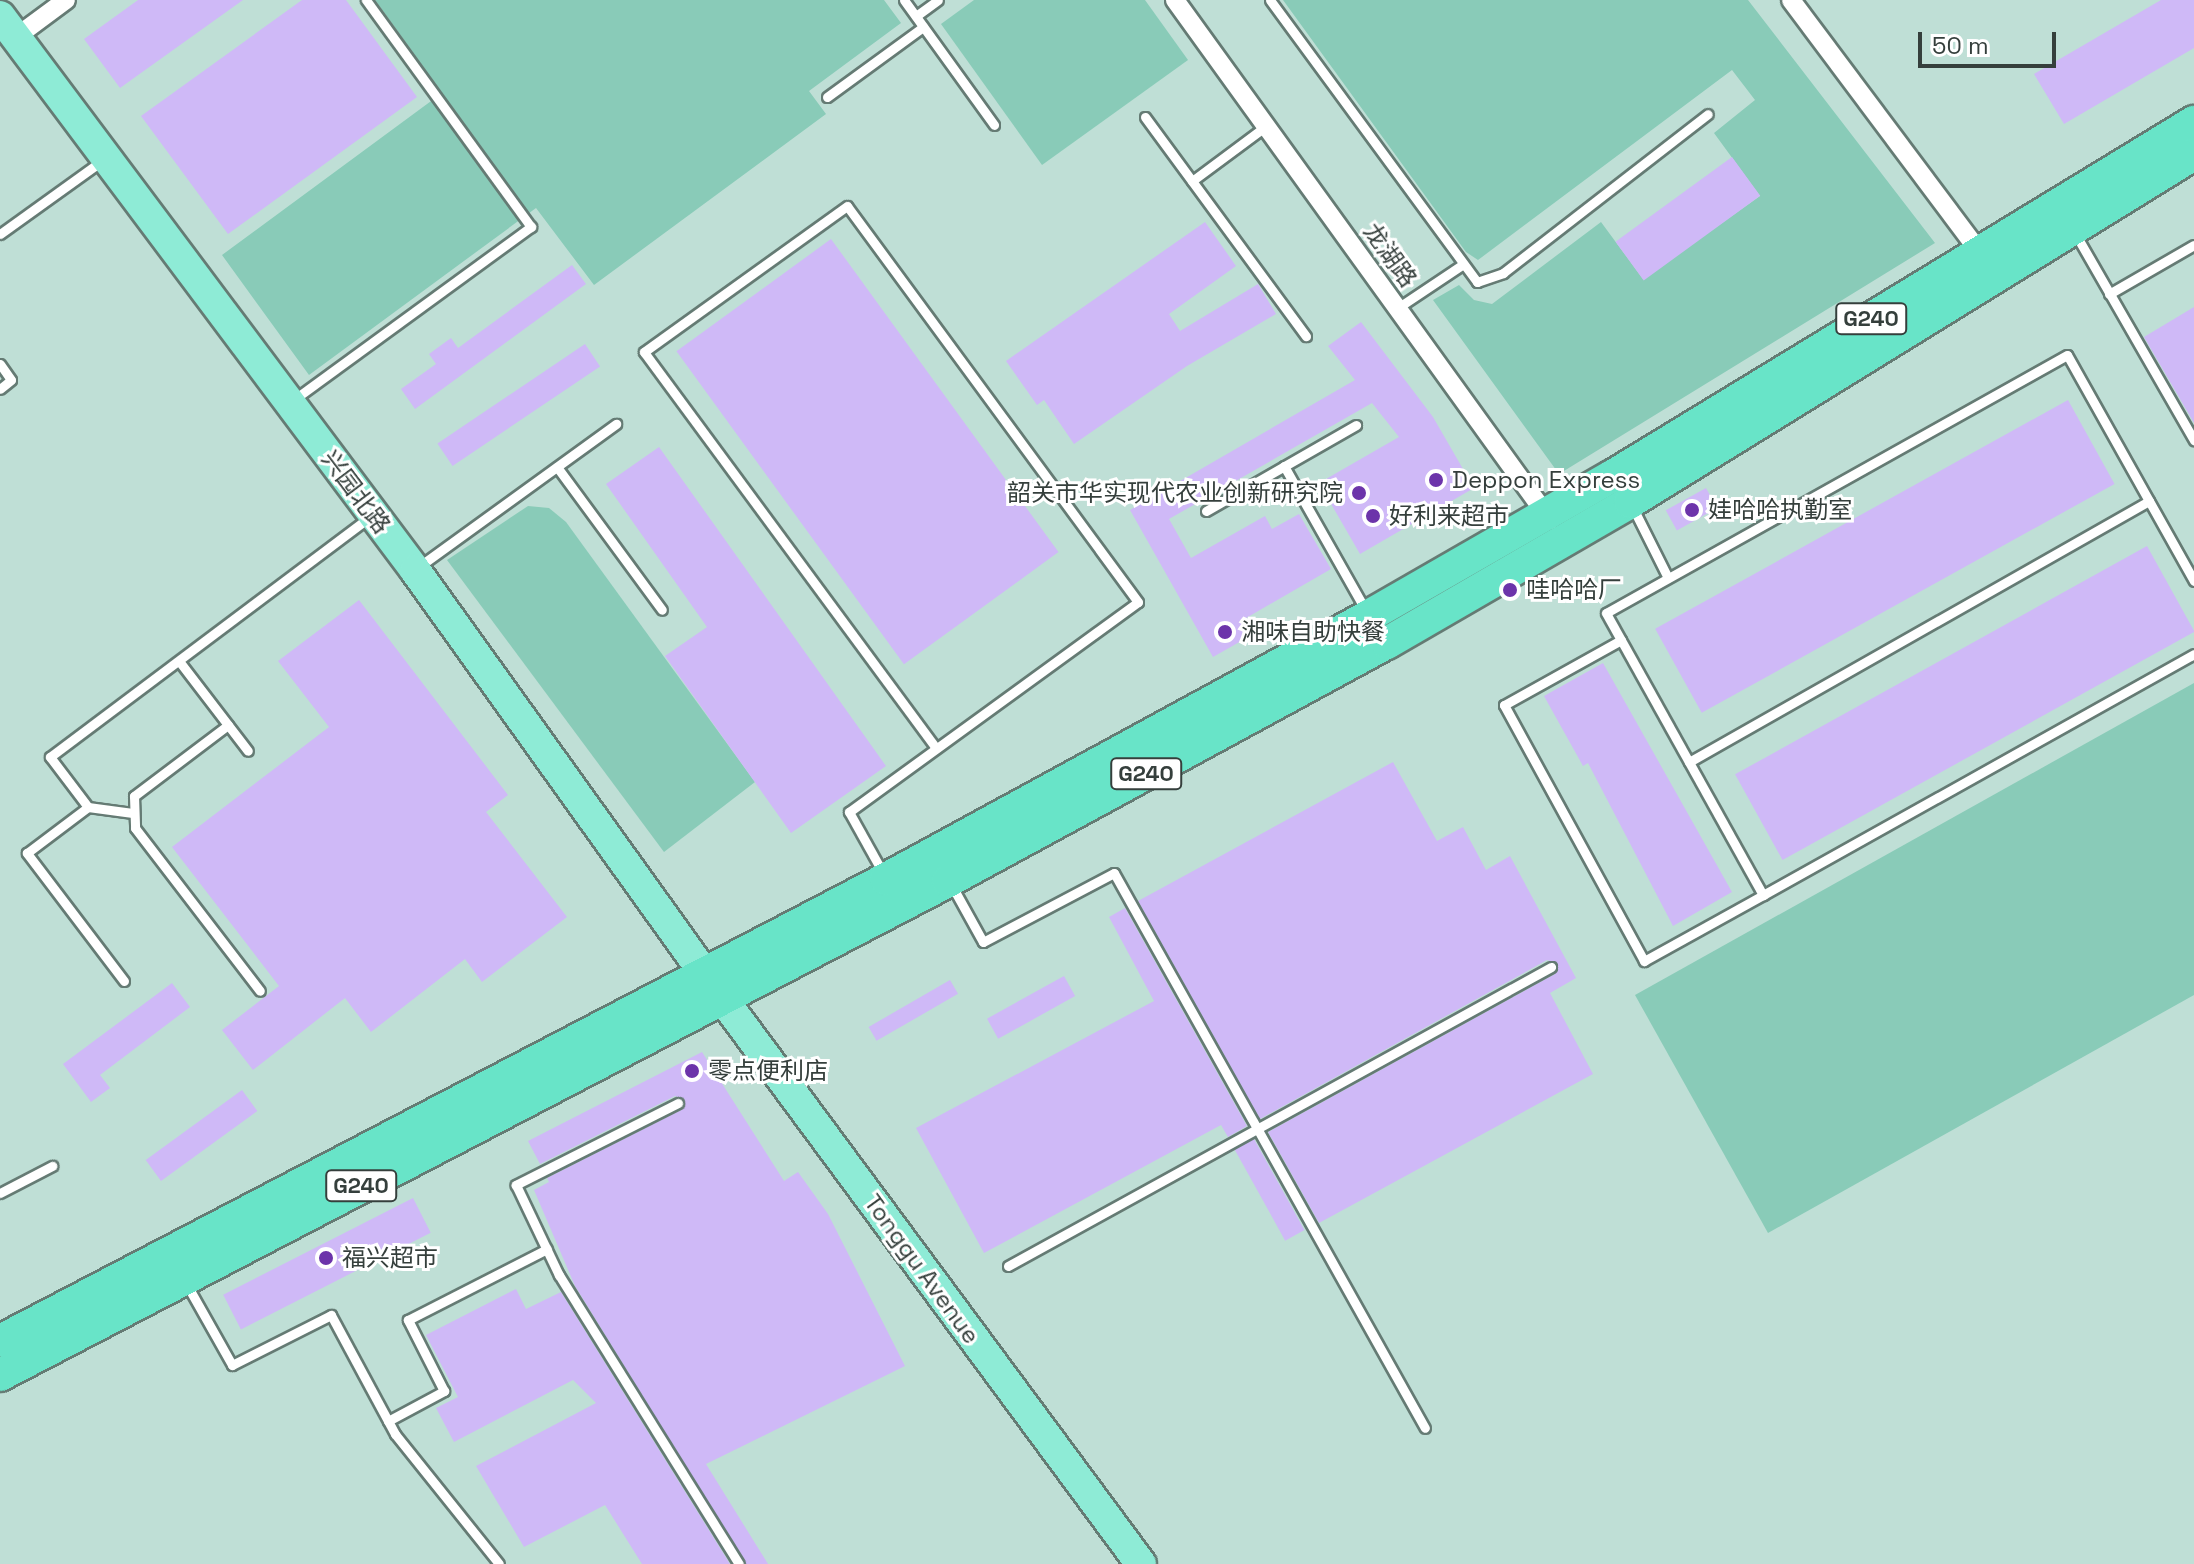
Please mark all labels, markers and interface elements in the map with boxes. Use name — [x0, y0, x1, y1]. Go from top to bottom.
scale bar — [1922, 16, 2060, 66]
text: 50 m — [1932, 30, 1989, 61]
street label: 龙湖路 — [1357, 217, 1423, 293]
road number: G240 — [1835, 301, 1907, 337]
street label: 兴园北路 — [316, 445, 396, 539]
place label: Deppon Express — [1452, 466, 1640, 494]
marker: Deppon Express — [1427, 471, 1445, 489]
place label: 韶关市华实现代农业创新研究院 — [1007, 479, 1343, 507]
marker: 韶关市华实现代农业创新研究院 — [1350, 484, 1368, 502]
place label: 娃哈哈执勤室 — [1708, 496, 1852, 524]
marker: 娃哈哈执勤室 — [1683, 501, 1701, 519]
place label: 好利来超市 — [1389, 502, 1509, 530]
marker: 好利来超市 — [1364, 507, 1382, 525]
place label: 哇哈哈厂 — [1526, 576, 1622, 604]
marker: 哇哈哈厂 — [1501, 581, 1519, 599]
place label: 湘味自助快餐 — [1241, 618, 1385, 646]
marker: 湘味自助快餐 — [1216, 623, 1234, 641]
road number: G240 — [1110, 756, 1182, 792]
place label: 零点便利店 — [708, 1057, 828, 1085]
marker: 零点便利店 — [683, 1062, 701, 1080]
road number: G240 — [325, 1168, 397, 1204]
street label: Tonggu Avenue — [858, 1189, 986, 1349]
place label: 福兴超市 — [342, 1244, 438, 1272]
marker: 福兴超市 — [317, 1249, 335, 1267]

